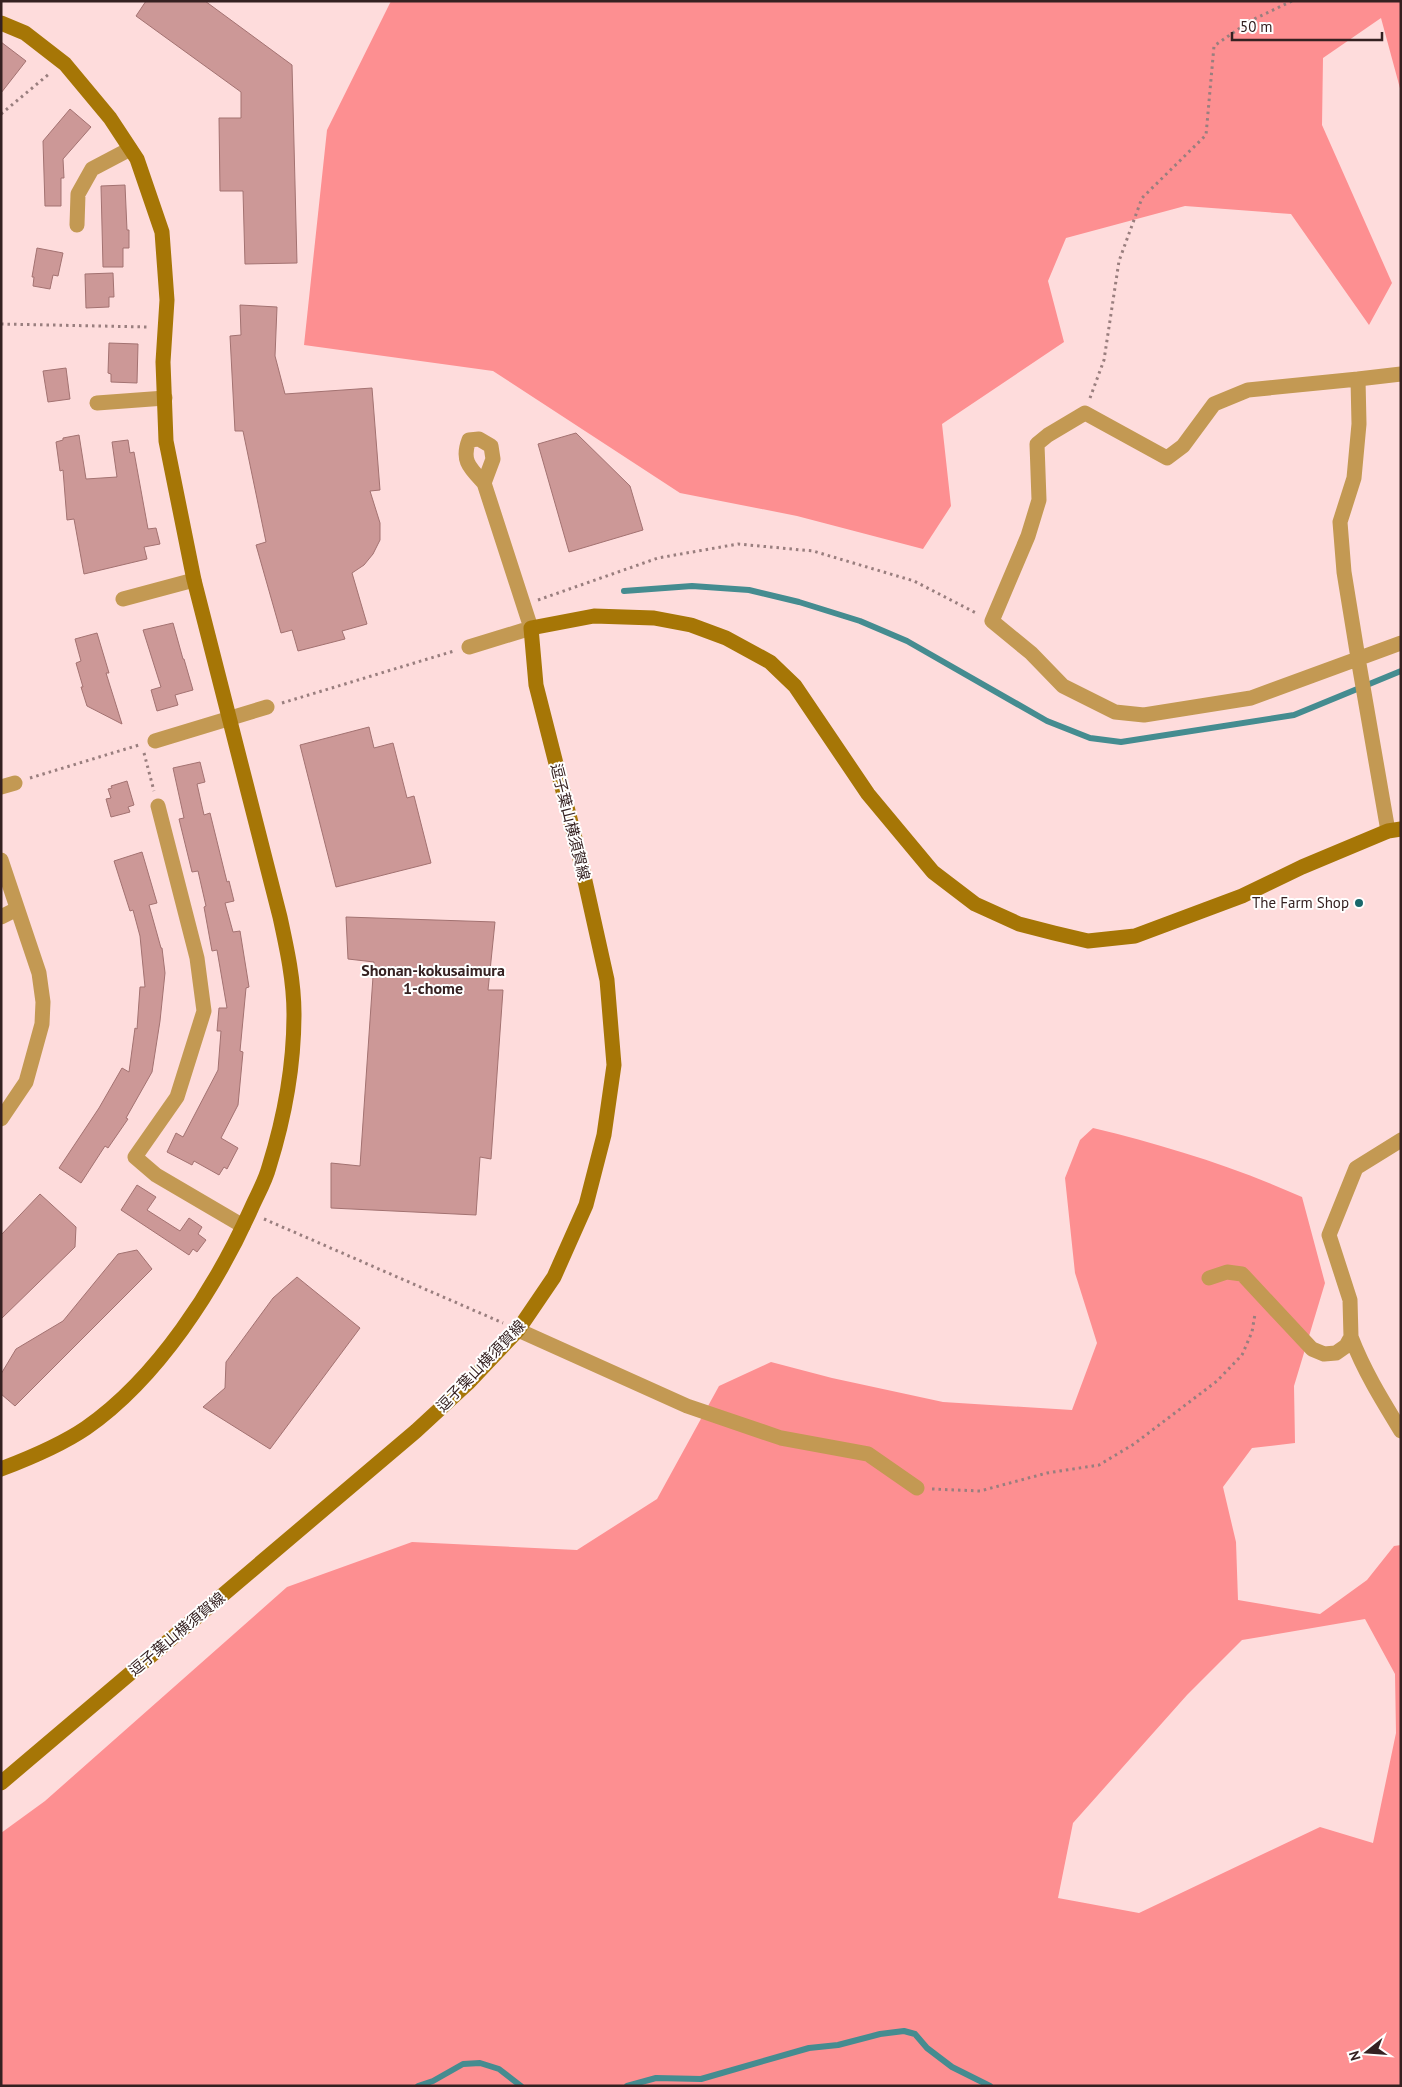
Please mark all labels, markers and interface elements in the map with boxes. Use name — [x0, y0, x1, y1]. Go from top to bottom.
scale bar — [1232, 10, 1382, 42]
text: 50 m — [1240, 17, 1273, 36]
street label: 逗子葉山横須賀線 — [547, 761, 594, 882]
place label: The Farm Shop — [1252, 893, 1349, 912]
marker: The Farm Shop — [1353, 897, 1365, 909]
district label: Shonan-kokusaimura 1-chome — [361, 960, 505, 998]
street label: 逗子葉山横須賀線 — [432, 1316, 529, 1415]
street label: 逗子葉山横須賀線 — [125, 1588, 229, 1679]
north arrow — [1342, 2027, 1392, 2077]
text: N — [1345, 2049, 1365, 2063]

